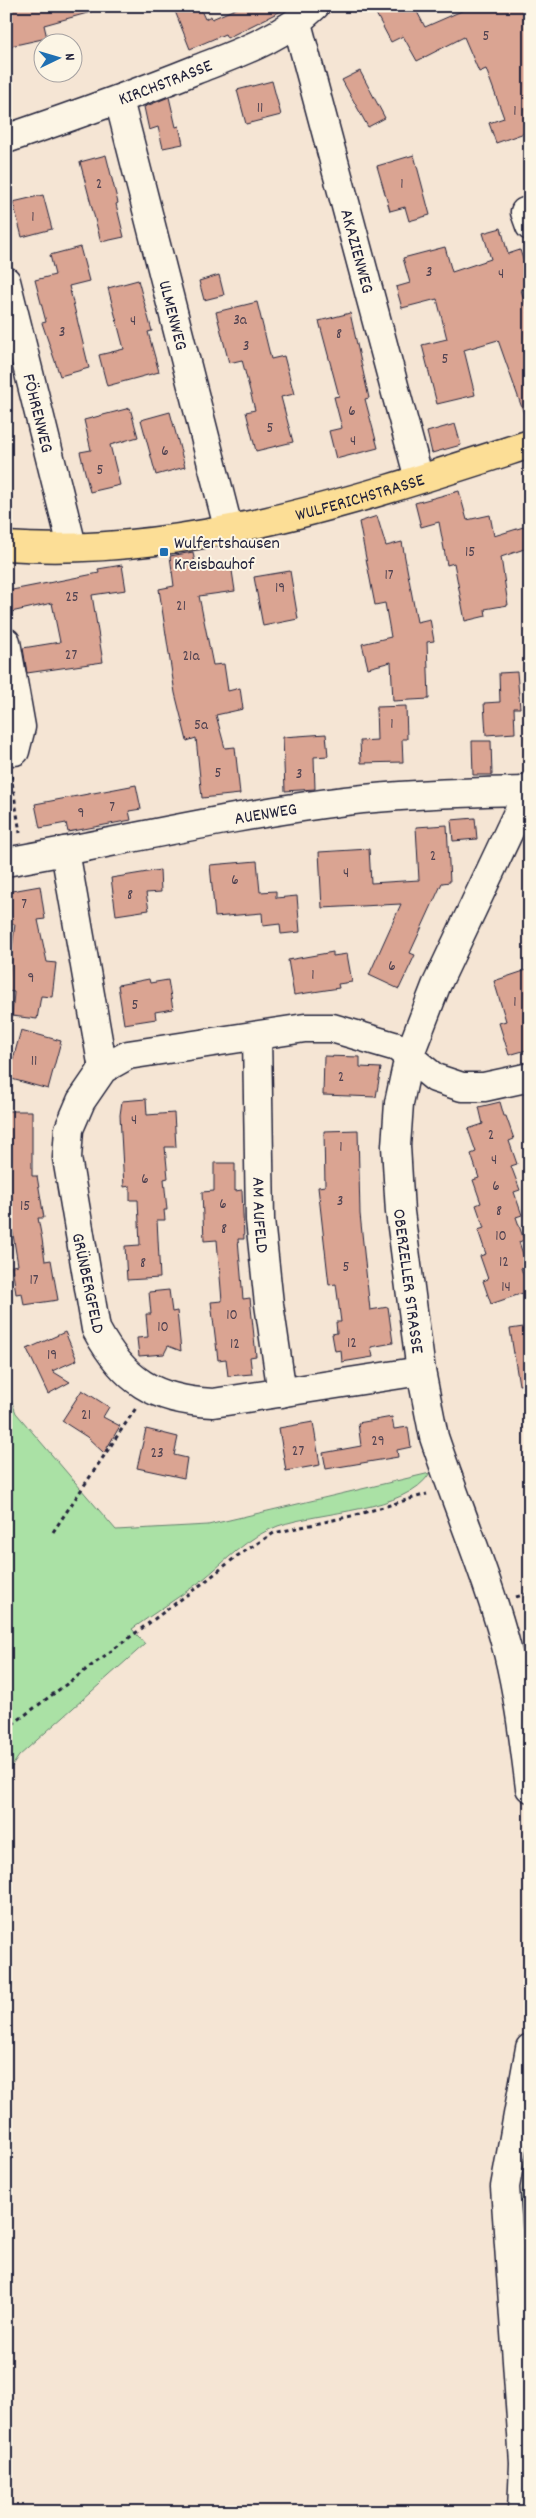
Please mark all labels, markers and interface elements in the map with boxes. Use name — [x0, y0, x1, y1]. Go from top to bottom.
house number: 5 — [483, 26, 490, 48]
north arrow — [32, 32, 82, 82]
text: N — [59, 53, 79, 61]
street label: KIRCHSTRASSE — [115, 54, 216, 113]
house number: 11 — [257, 98, 263, 120]
house number: 1 — [513, 101, 517, 123]
house number: 2 — [96, 174, 102, 196]
house number: 1 — [400, 174, 404, 196]
house number: 1 — [31, 207, 35, 229]
street label: AKAZIENWEG — [332, 207, 379, 297]
house number: 3 — [426, 262, 432, 284]
house number: 4 — [498, 264, 504, 286]
street label: ULMENWEG — [151, 278, 192, 353]
house number: 3a — [233, 310, 248, 332]
house number: 4 — [130, 311, 136, 333]
house number: 3 — [59, 322, 65, 344]
house number: 8 — [336, 324, 342, 346]
house number: 3 — [243, 336, 249, 358]
house number: 5 — [442, 349, 449, 371]
street label: FÖHRENWEG — [15, 371, 58, 456]
house number: 6 — [348, 401, 356, 423]
house number: 5 — [267, 418, 274, 440]
house number: 4 — [350, 431, 356, 453]
house number: 6 — [161, 441, 169, 463]
house number: 5 — [97, 460, 104, 482]
street label: WULFERICHSTRASSE — [293, 469, 428, 529]
place label: Wulfertshausen Kreisbauhof — [174, 532, 280, 578]
house number: 15 — [465, 542, 475, 564]
marker: Wulfertshausen Kreisbauhof — [158, 546, 170, 558]
house number: 17 — [384, 565, 394, 587]
house number: 19 — [275, 578, 285, 600]
house number: 25 — [65, 587, 79, 609]
house number: 21 — [176, 596, 186, 618]
house number: 27 — [65, 645, 77, 667]
house number: 21a — [183, 646, 200, 668]
house number: 1 — [390, 714, 394, 736]
house number: 5a — [194, 715, 209, 737]
house number: 5 — [215, 763, 222, 785]
house number: 3 — [296, 764, 302, 786]
house number: 7 — [109, 797, 115, 819]
street label: AUENWEG — [232, 798, 299, 833]
house number: 9 — [78, 803, 84, 825]
house number: 2 — [430, 846, 436, 868]
house number: 4 — [343, 863, 349, 885]
house number: 6 — [231, 870, 239, 892]
house number: 8 — [127, 885, 133, 907]
house number: 7 — [21, 894, 27, 916]
house number: 6 — [388, 956, 396, 978]
house number: 1 — [311, 965, 315, 987]
house number: 9 — [28, 968, 34, 990]
house number: 1 — [513, 992, 517, 1014]
house number: 5 — [132, 995, 139, 1017]
house number: 11 — [31, 1051, 37, 1073]
house number: 2 — [338, 1067, 344, 1089]
house number: 4 — [131, 1110, 137, 1132]
house number: 2 — [488, 1125, 494, 1147]
house number: 1 — [339, 1137, 343, 1159]
house number: 4 — [491, 1150, 497, 1172]
house number: 6 — [141, 1169, 149, 1191]
house number: 6 — [492, 1176, 500, 1198]
street label: AM AUFELD — [244, 1177, 273, 1254]
house number: 3 — [337, 1191, 343, 1213]
house number: 6 — [219, 1194, 227, 1216]
house number: 15 — [20, 1196, 30, 1218]
house number: 8 — [496, 1201, 502, 1223]
street label: OBERZELLER STRASSE — [385, 1207, 429, 1355]
house number: 8 — [221, 1219, 227, 1241]
house number: 10 — [495, 1226, 507, 1248]
street label: GRÜNBERGFELD — [64, 1231, 109, 1336]
house number: 12 — [499, 1252, 509, 1274]
house number: 8 — [140, 1253, 146, 1275]
house number: 5 — [343, 1257, 350, 1279]
house number: 17 — [29, 1270, 39, 1292]
house number: 14 — [501, 1277, 511, 1299]
house number: 10 — [226, 1305, 238, 1327]
house number: 10 — [157, 1317, 169, 1339]
house number: 12 — [347, 1333, 357, 1355]
house number: 12 — [230, 1334, 240, 1356]
house number: 19 — [47, 1345, 57, 1367]
house number: 21 — [81, 1405, 91, 1427]
house number: 29 — [371, 1431, 385, 1453]
house number: 27 — [292, 1441, 304, 1463]
house number: 23 — [150, 1443, 164, 1465]

